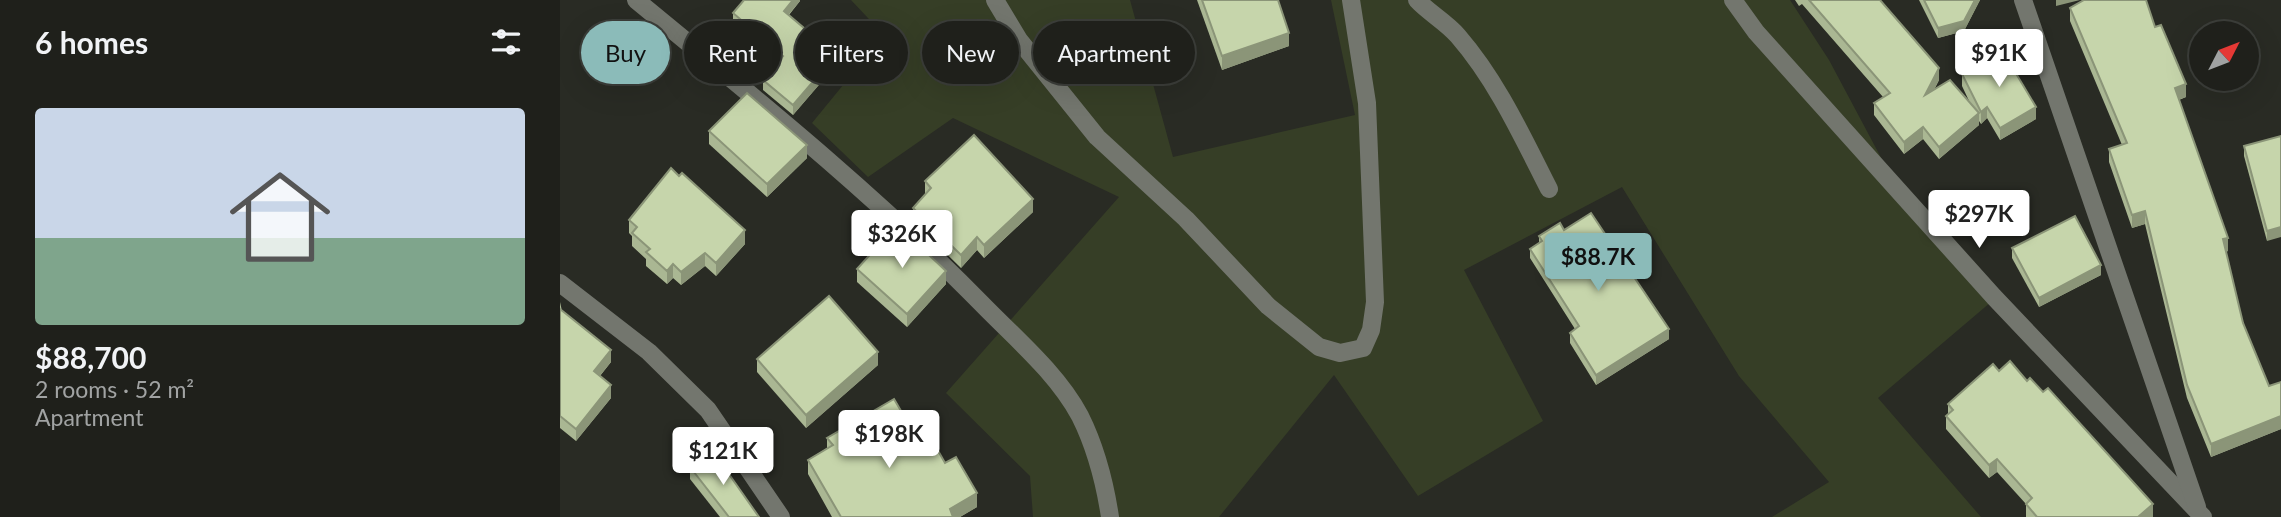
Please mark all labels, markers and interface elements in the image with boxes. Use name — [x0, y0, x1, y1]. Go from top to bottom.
chip: Buy — [581, 21, 670, 84]
chip: Rent — [684, 21, 781, 84]
chip: Filters — [795, 21, 908, 84]
chip: New — [922, 21, 1019, 84]
chip: Apartment — [1033, 21, 1195, 84]
north arrow — [2189, 21, 2259, 91]
map controls — [2189, 21, 2259, 91]
icon: filters — [487, 23, 525, 61]
text: 6 homes — [35, 24, 148, 60]
pin: $91K — [1958, 29, 2040, 89]
text: $91K — [1971, 38, 2027, 66]
icon: home — [217, 154, 343, 280]
pin: $297K — [1930, 190, 2028, 250]
text: $297K — [1944, 199, 2014, 227]
pin: $326K — [853, 210, 951, 270]
text: $326K — [867, 219, 937, 247]
pin: $88.7K — [1541, 233, 1655, 293]
text: $88.7K — [1561, 242, 1635, 270]
text: $88,700 — [35, 339, 146, 375]
text: 2 rooms · 52 m² — [35, 375, 194, 403]
text: Apartment — [35, 403, 143, 431]
pin: $198K — [840, 410, 938, 470]
text: $198K — [854, 419, 924, 447]
pin: $121K — [674, 428, 772, 487]
text: $121K — [688, 436, 758, 464]

